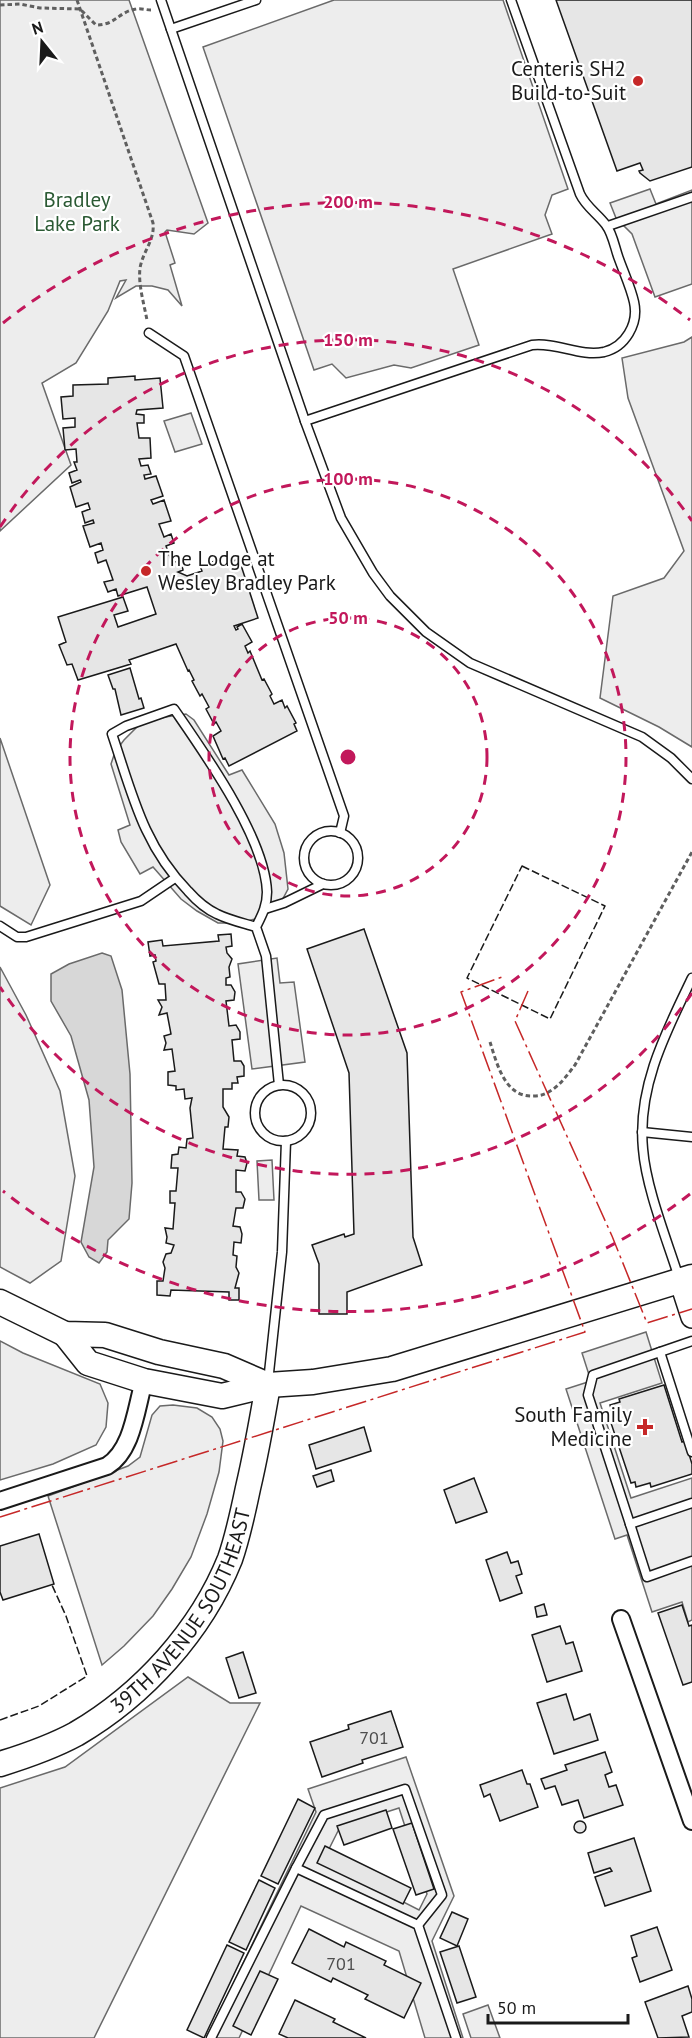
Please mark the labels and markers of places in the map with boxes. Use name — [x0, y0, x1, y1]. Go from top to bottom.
place label: Centeris SH2 Build-to-Suit — [511, 55, 626, 106]
marker: Centeris SH2 Build-to-Suit — [631, 74, 645, 88]
place label: The Lodge at Wesley Bradley Park — [158, 545, 336, 596]
marker: The Lodge at Wesley Bradley Park — [139, 564, 153, 578]
centre of rings — [338, 747, 358, 767]
place label: South Family Medicine — [514, 1401, 632, 1452]
marker: South Family Medicine — [636, 1418, 654, 1436]

